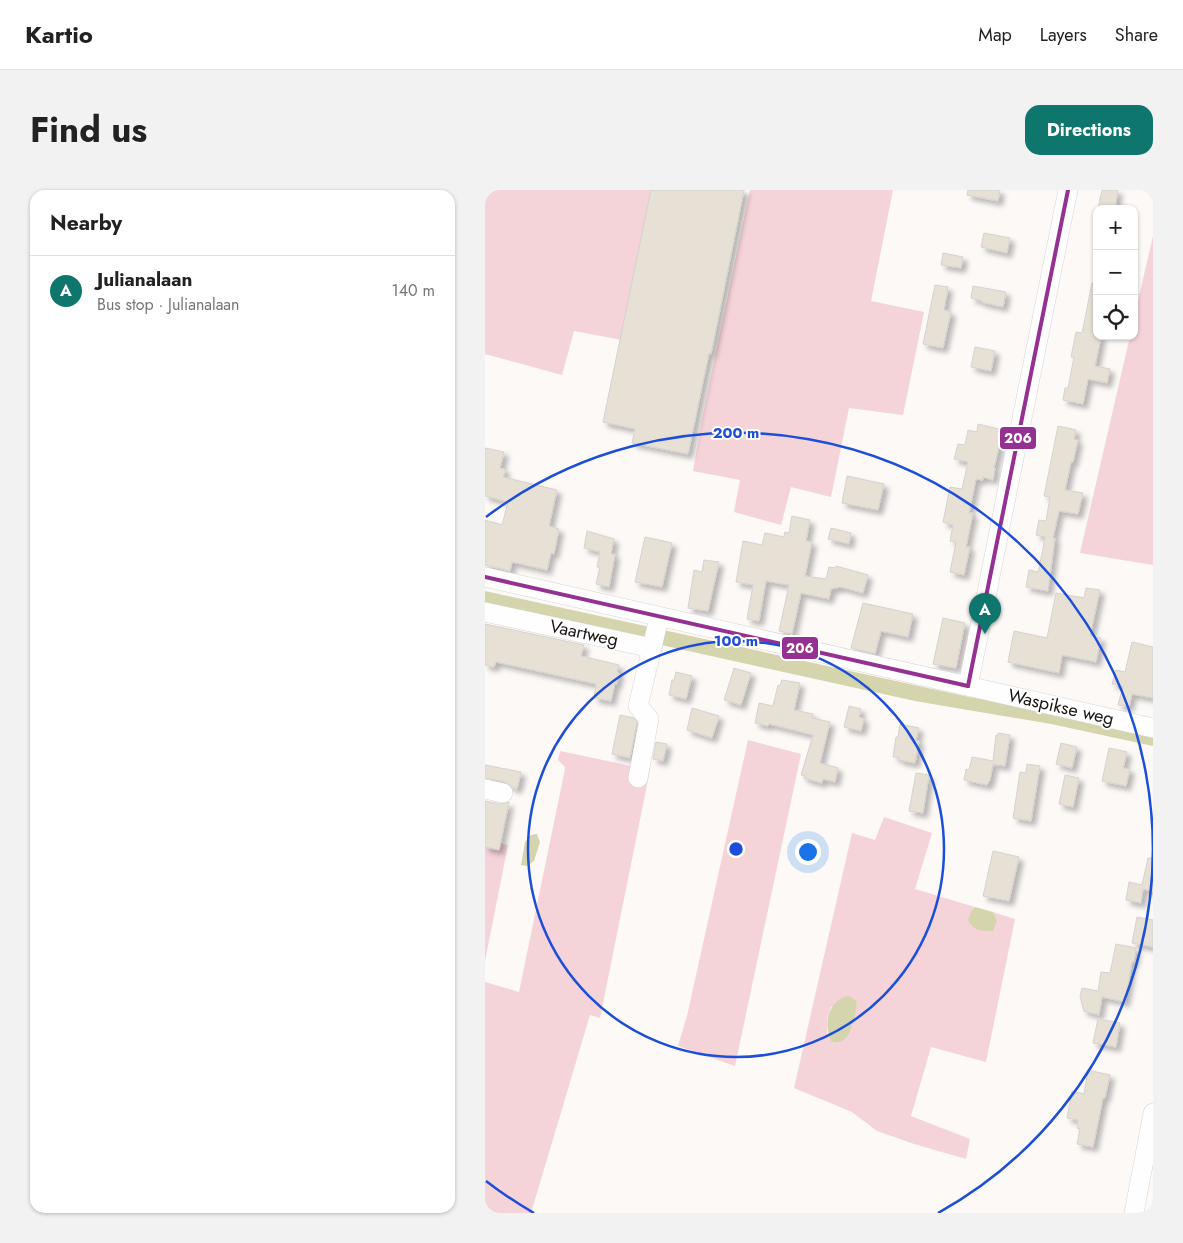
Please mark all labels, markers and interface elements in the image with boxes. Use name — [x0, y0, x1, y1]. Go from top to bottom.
text: Kartio — [25, 17, 93, 52]
text: Map — [978, 22, 1012, 48]
text: Layers — [1040, 22, 1087, 48]
text: Share — [1115, 22, 1158, 48]
text: Find us — [30, 105, 147, 155]
button: Directions — [1025, 105, 1153, 155]
map controls — [1093, 205, 1138, 340]
button: + — [1093, 205, 1138, 250]
text: Nearby — [50, 208, 122, 238]
button: − — [1093, 250, 1138, 295]
text: Julianalaan — [97, 266, 193, 293]
text: A — [60, 279, 72, 302]
text: 140 m — [392, 279, 435, 302]
text: Bus stop · Julianalaan — [97, 293, 239, 316]
button: locate — [1093, 295, 1138, 340]
text: 200 m — [713, 422, 759, 444]
line badge: 206 — [999, 426, 1037, 450]
text: 206 — [1004, 428, 1032, 448]
pin: A — [969, 593, 1001, 634]
street label: Vaartweg — [547, 613, 621, 653]
text: 100 m — [714, 630, 758, 652]
line badge: 206 — [781, 636, 819, 660]
text: 206 — [786, 638, 814, 658]
street label: Waspikse weg — [1005, 682, 1117, 732]
your location — [795, 839, 821, 865]
centre of rings — [727, 840, 745, 858]

